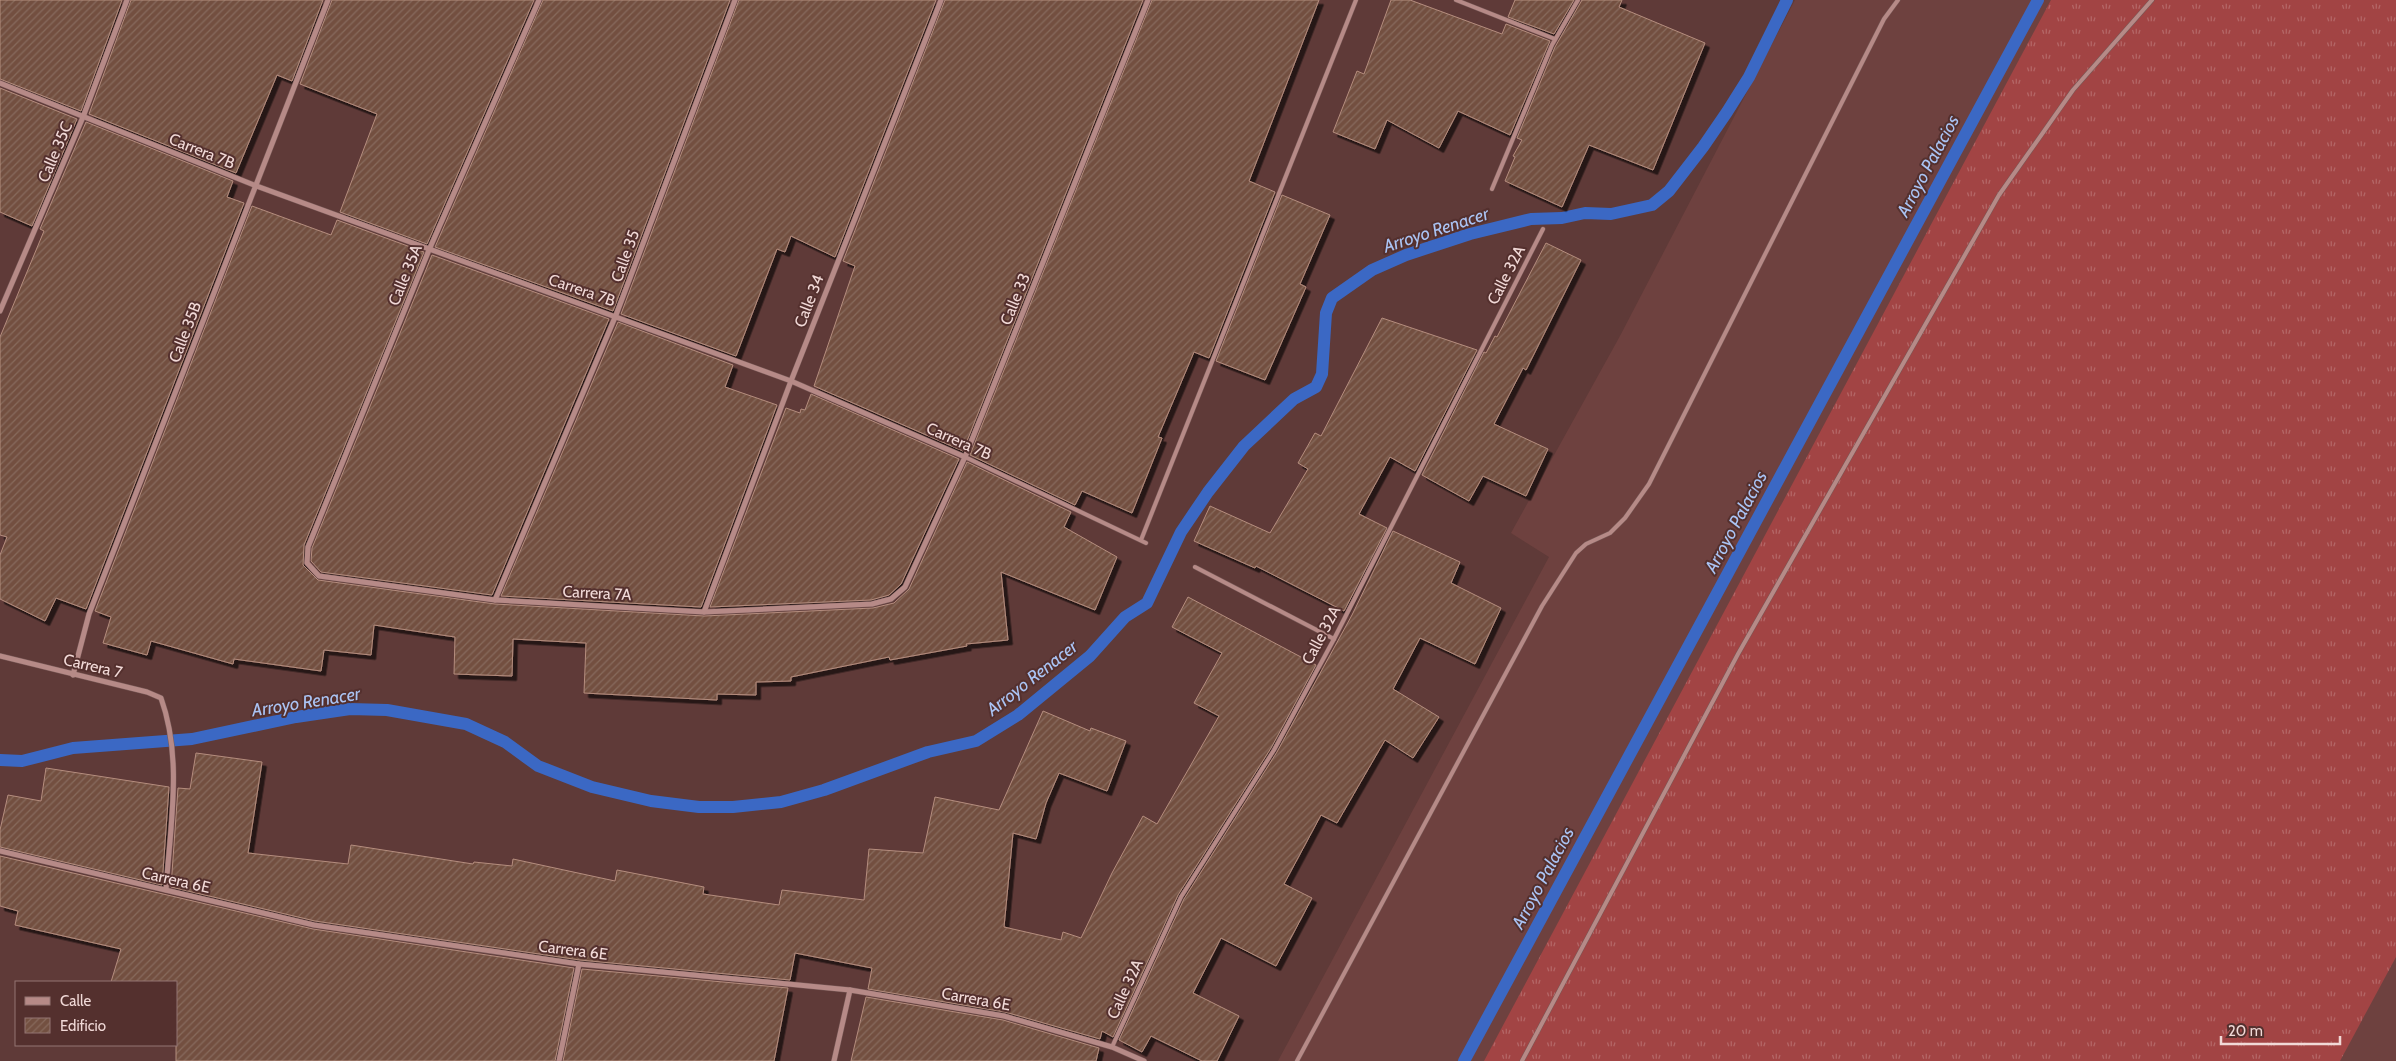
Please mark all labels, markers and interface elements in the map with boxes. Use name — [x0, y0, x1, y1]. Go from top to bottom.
water label: Arroyo Palacios — [1892, 111, 1964, 221]
street label: Calle 35C — [34, 119, 76, 185]
street label: Carrera 7B — [166, 129, 238, 173]
water label: Arroyo Renacer — [1380, 202, 1493, 258]
street label: Calle 35 — [607, 227, 643, 285]
street label: Calle 35A — [384, 242, 426, 308]
street label: Calle 32A — [1483, 242, 1529, 308]
street label: Carrera 7B — [546, 270, 618, 310]
street label: Calle 33 — [996, 270, 1034, 328]
street label: Calle 34 — [790, 272, 828, 330]
street label: Calle 35B — [165, 298, 205, 365]
street label: Carrera 7B — [923, 418, 995, 464]
water label: Arroyo Palacios — [1700, 467, 1772, 577]
street label: Carrera 7A — [562, 582, 632, 604]
street label: Calle 32A — [1298, 602, 1344, 668]
water label: Arroyo Renacer — [981, 635, 1083, 721]
street label: Carrera 7 — [62, 650, 124, 682]
water label: Arroyo Renacer — [249, 682, 363, 722]
water label: Arroyo Palacios — [1507, 823, 1579, 933]
street label: Carrera 6E — [140, 863, 212, 897]
street label: Carrera 6E — [537, 936, 609, 964]
street label: Calle 32A — [1103, 956, 1147, 1022]
legend — [15, 981, 178, 1046]
street label: Carrera 6E — [940, 984, 1012, 1014]
text: Calle — [60, 992, 91, 1010]
scale bar — [2221, 1014, 2340, 1046]
text: Edificio — [60, 1017, 106, 1035]
text: 20 m — [2228, 1022, 2263, 1040]

